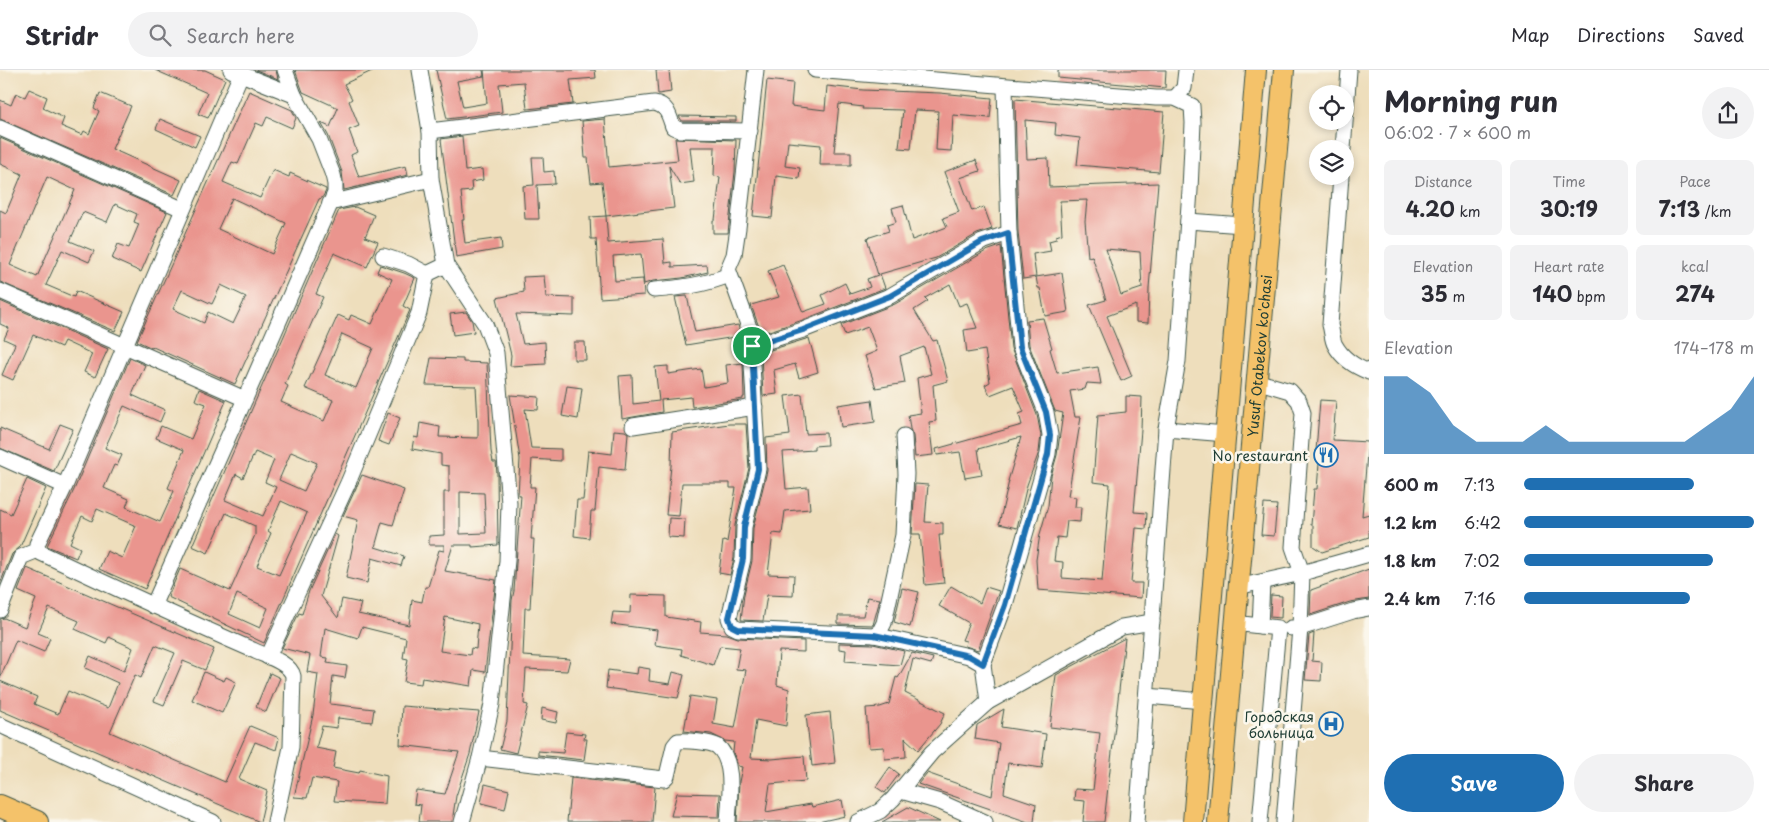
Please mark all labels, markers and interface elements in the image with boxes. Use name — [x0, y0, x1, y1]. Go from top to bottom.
search box — [128, 12, 478, 57]
text: Stridr — [25, 17, 98, 53]
icon: search — [146, 21, 174, 49]
text: Search here — [186, 21, 295, 49]
text: Map — [1511, 21, 1549, 48]
text: Directions — [1577, 21, 1665, 48]
text: Saved — [1693, 21, 1744, 48]
text: Morning run — [1384, 79, 1558, 122]
map controls — [1309, 85, 1354, 185]
button: locate — [1309, 85, 1354, 130]
button: share — [1702, 87, 1754, 139]
text: 06:02 · 7 × 600 m — [1384, 120, 1531, 144]
button: layers — [1309, 140, 1354, 185]
text: Distance — [1414, 171, 1472, 192]
text: Time — [1552, 171, 1586, 192]
text: Pace — [1679, 171, 1711, 192]
text: 4.20 — [1405, 192, 1455, 224]
text: 30:19 — [1540, 192, 1598, 224]
text: 7:13 — [1658, 192, 1700, 224]
text: km — [1455, 201, 1481, 222]
text: /km — [1700, 201, 1732, 222]
text: Elevation — [1413, 256, 1473, 277]
text: Heart rate — [1534, 256, 1604, 277]
text: kcal — [1681, 256, 1709, 277]
street label: Yusuf Otabekov ko'chasi — [1241, 274, 1277, 438]
text: 35 — [1421, 277, 1448, 309]
text: 140 — [1532, 277, 1572, 309]
text: 274 — [1675, 277, 1715, 309]
text: m — [1448, 286, 1465, 307]
text: bpm — [1572, 286, 1606, 307]
pin — [731, 325, 773, 367]
icon: arrive — [738, 332, 766, 360]
text: Elevation — [1384, 335, 1453, 359]
text: 174–178 m — [1674, 335, 1754, 359]
restaurant icon: No restaurant — [1313, 442, 1339, 468]
place label: No restaurant — [1212, 445, 1308, 466]
text: 600 m — [1384, 472, 1438, 496]
text: 7:13 — [1464, 472, 1495, 496]
text: 1.2 km — [1384, 510, 1437, 534]
text: 6:42 — [1464, 510, 1501, 534]
text: 1.8 km — [1384, 548, 1436, 572]
text: 7:02 — [1464, 548, 1500, 572]
text: 2.4 km — [1384, 586, 1440, 610]
text: 7:16 — [1464, 586, 1496, 610]
place label: Городская больница — [1245, 706, 1314, 743]
hospital icon: Городская больница — [1318, 711, 1344, 737]
button: Save — [1384, 754, 1564, 812]
button: Share — [1574, 754, 1754, 812]

